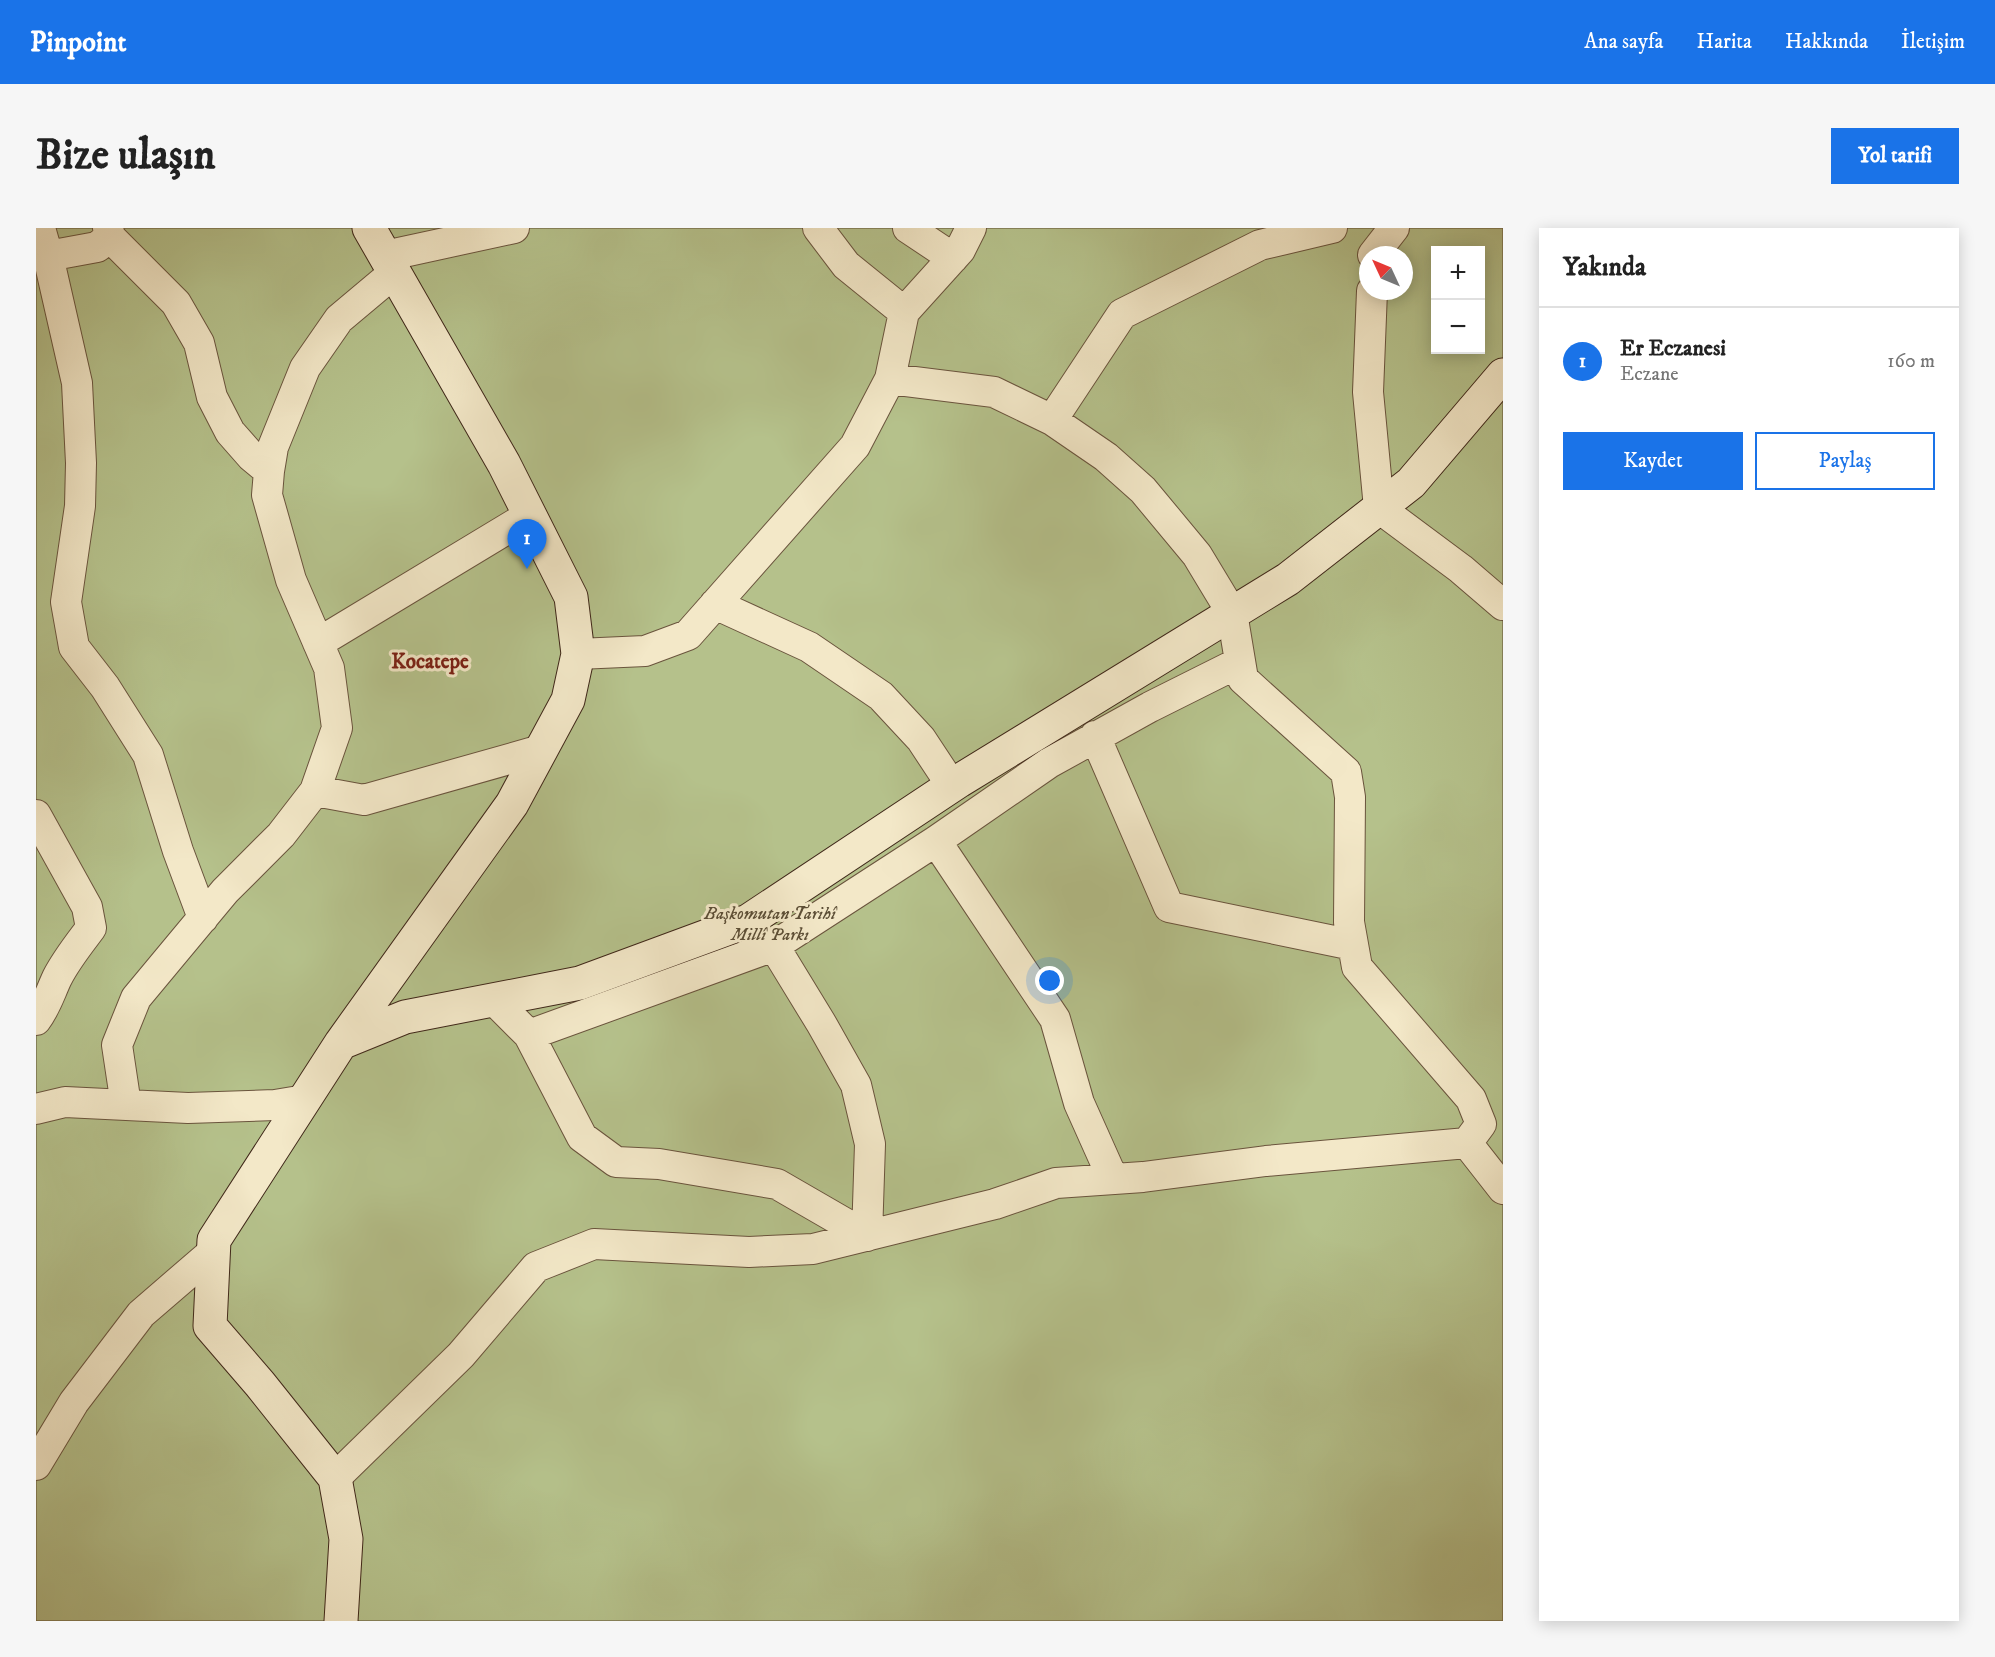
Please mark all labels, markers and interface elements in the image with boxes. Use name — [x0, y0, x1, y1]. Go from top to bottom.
text: Pinpoint — [30, 25, 126, 60]
text: Ana sayfa — [1584, 29, 1664, 55]
text: Harita — [1697, 29, 1752, 55]
text: Hakkında — [1785, 29, 1868, 55]
text: İletişim — [1901, 29, 1965, 55]
button: Yol tarifi — [1831, 128, 1959, 184]
text: Bize ulaşın — [36, 130, 216, 182]
north arrow — [1359, 246, 1413, 300]
map controls — [1431, 246, 1485, 354]
button: + — [1431, 246, 1485, 300]
text: Yakında — [1563, 251, 1646, 284]
button: − — [1431, 300, 1485, 354]
text: Er Eczanesi — [1620, 335, 1726, 362]
text: 1 — [1579, 349, 1586, 374]
text: 160 m — [1887, 349, 1935, 374]
text: Eczane — [1620, 362, 1679, 387]
button: Kaydet — [1563, 432, 1743, 490]
button: Paylaş — [1755, 432, 1935, 490]
pin: 1 — [508, 520, 546, 569]
district label: Kocatepe — [391, 649, 469, 675]
park label: Başkomutan Tarihî Millî Parkı — [703, 903, 838, 946]
your location — [1035, 966, 1064, 995]

